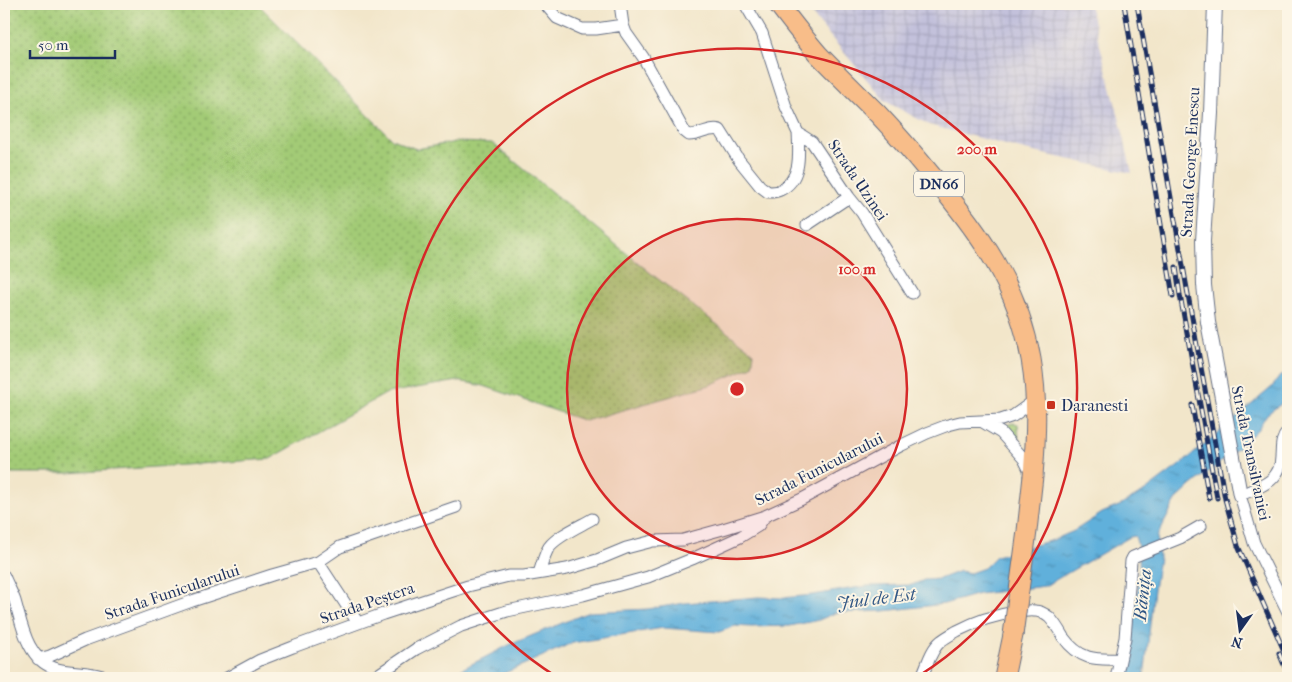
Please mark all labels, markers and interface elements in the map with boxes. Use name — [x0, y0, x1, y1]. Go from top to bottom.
scale bar — [30, 28, 115, 60]
text: 50 m — [38, 36, 69, 54]
street label: Strada George Enescu — [1177, 86, 1203, 238]
street label: Strada Uzinei — [824, 136, 892, 224]
text: 200 m — [957, 140, 997, 158]
road number: DN66 — [914, 172, 964, 196]
text: 100 m — [838, 260, 876, 278]
centre of rings — [728, 380, 746, 398]
street label: Strada Transilvaniei — [1227, 384, 1275, 523]
place label: Daranesti — [1061, 396, 1129, 415]
marker: Daranesti — [1045, 399, 1057, 411]
street label: Strada Funicularului — [752, 428, 886, 510]
street label: Strada Funicularului — [102, 560, 242, 624]
water label: Bănița — [1130, 568, 1156, 623]
street label: Strada Peștera — [317, 578, 417, 628]
water label: Jiul de Est — [835, 584, 918, 614]
north arrow — [1214, 604, 1264, 654]
text: N — [1229, 633, 1244, 652]

